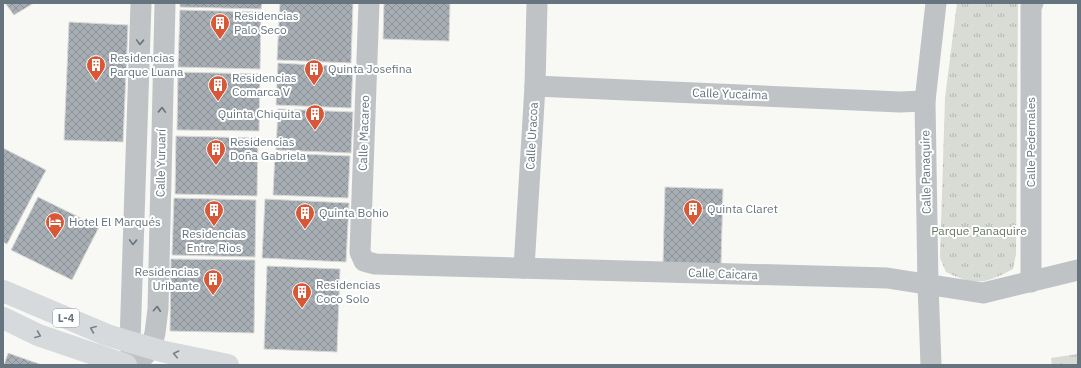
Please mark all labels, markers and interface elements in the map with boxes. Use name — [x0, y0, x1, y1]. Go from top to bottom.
place label: Residencias Palo Seco — [234, 8, 299, 37]
building icon: Residencias Palo Seco — [209, 12, 231, 40]
one-way arrow — [136, 39, 144, 45]
place label: Residencias Parque Luana — [110, 50, 184, 79]
building icon: Residencias Parque Luana — [85, 54, 107, 82]
building icon: Quinta Josefina — [303, 58, 325, 86]
place label: Quinta Josefina — [328, 61, 412, 76]
place label: Residencias Comarca V — [232, 70, 297, 99]
building icon: Residencias Comarca V — [207, 74, 229, 102]
street label: Calle Yucaima — [692, 85, 769, 102]
street label: Calle Macareo — [355, 94, 372, 171]
street label: Calle Pedernales — [1023, 97, 1038, 187]
street label: Calle Uracoa — [522, 101, 541, 170]
building icon: Quinta Chiquita — [304, 103, 326, 131]
place label: Quinta Chiquita — [218, 106, 302, 121]
one-way arrow — [158, 107, 166, 113]
street label: Calle Yuruarí — [152, 129, 169, 197]
street label: Calle Panaquire — [917, 129, 934, 214]
place label: Residencias Doña Gabriela — [230, 134, 307, 163]
building icon: Residencias Doña Gabriela — [205, 138, 227, 166]
building icon: Quinta Claret — [682, 198, 704, 226]
building icon: Residencias Entre Rios — [203, 199, 225, 227]
place label: Quinta Claret — [707, 201, 778, 216]
building icon: Quinta Bohio — [294, 202, 316, 230]
place label: Quinta Bohio — [319, 205, 389, 220]
hotel icon: Hotel El Marqués — [44, 211, 66, 239]
place label: Hotel El Marqués — [69, 214, 161, 229]
park label: Parque Panaquire — [931, 223, 1027, 238]
place label: Residencias Entre Rios — [182, 226, 246, 255]
one-way arrow — [129, 239, 138, 245]
place label: Residencias Uribante — [134, 264, 199, 293]
street label: Calle Caicara — [688, 265, 759, 282]
building icon: Residencias Uribante — [202, 268, 224, 296]
place label: Residencias Coco Solo — [316, 277, 381, 306]
building icon: Residencias Coco Solo — [291, 281, 313, 309]
one-way arrow — [153, 306, 162, 313]
road number: L-4 — [53, 309, 79, 327]
one-way arrow — [90, 326, 97, 334]
one-way arrow — [34, 330, 42, 338]
one-way arrow — [173, 351, 179, 359]

